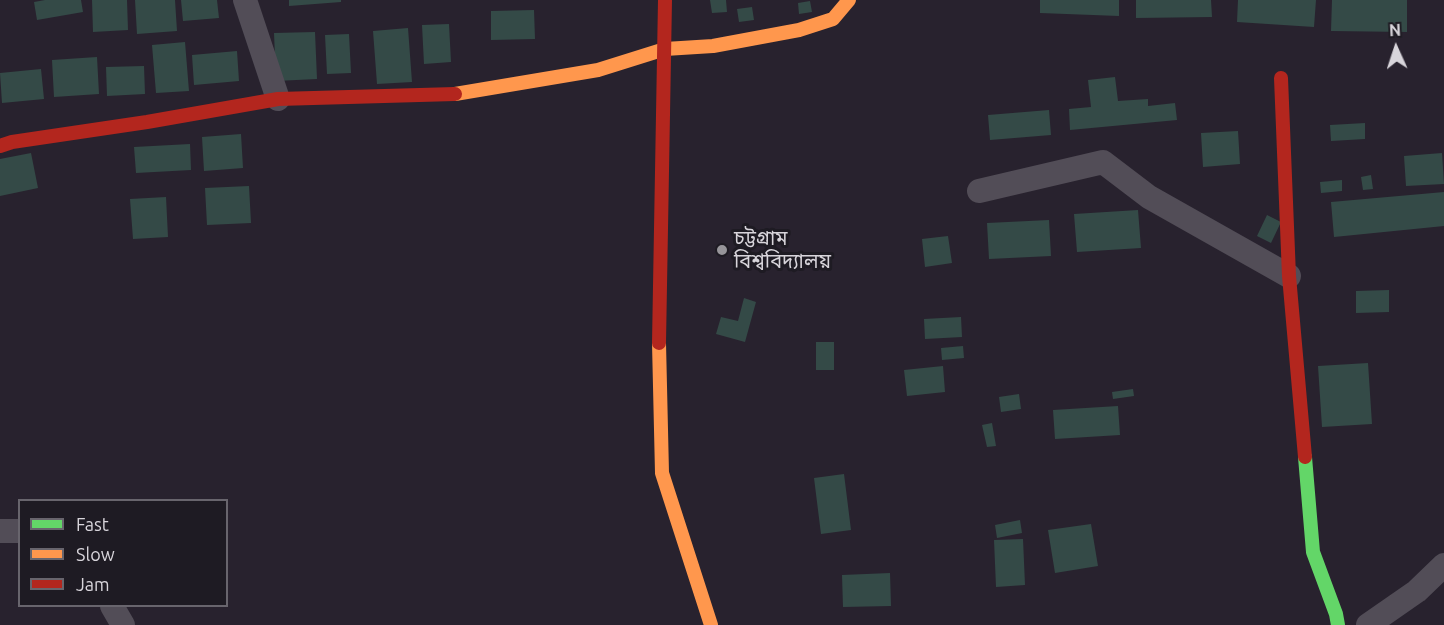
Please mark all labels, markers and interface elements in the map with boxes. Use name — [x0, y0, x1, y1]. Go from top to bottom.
north arrow — [1366, 18, 1426, 78]
text: N — [1389, 21, 1401, 39]
place label: চট্টগ্রাম বিশ্ববিদ্যালয় — [734, 226, 831, 273]
marker: চট্টগ্রাম বিশ্ববিদ্যালয় — [715, 243, 729, 257]
legend — [18, 499, 228, 607]
text: Fast — [76, 514, 109, 534]
text: Slow — [76, 544, 115, 564]
text: Jam — [76, 574, 110, 594]

